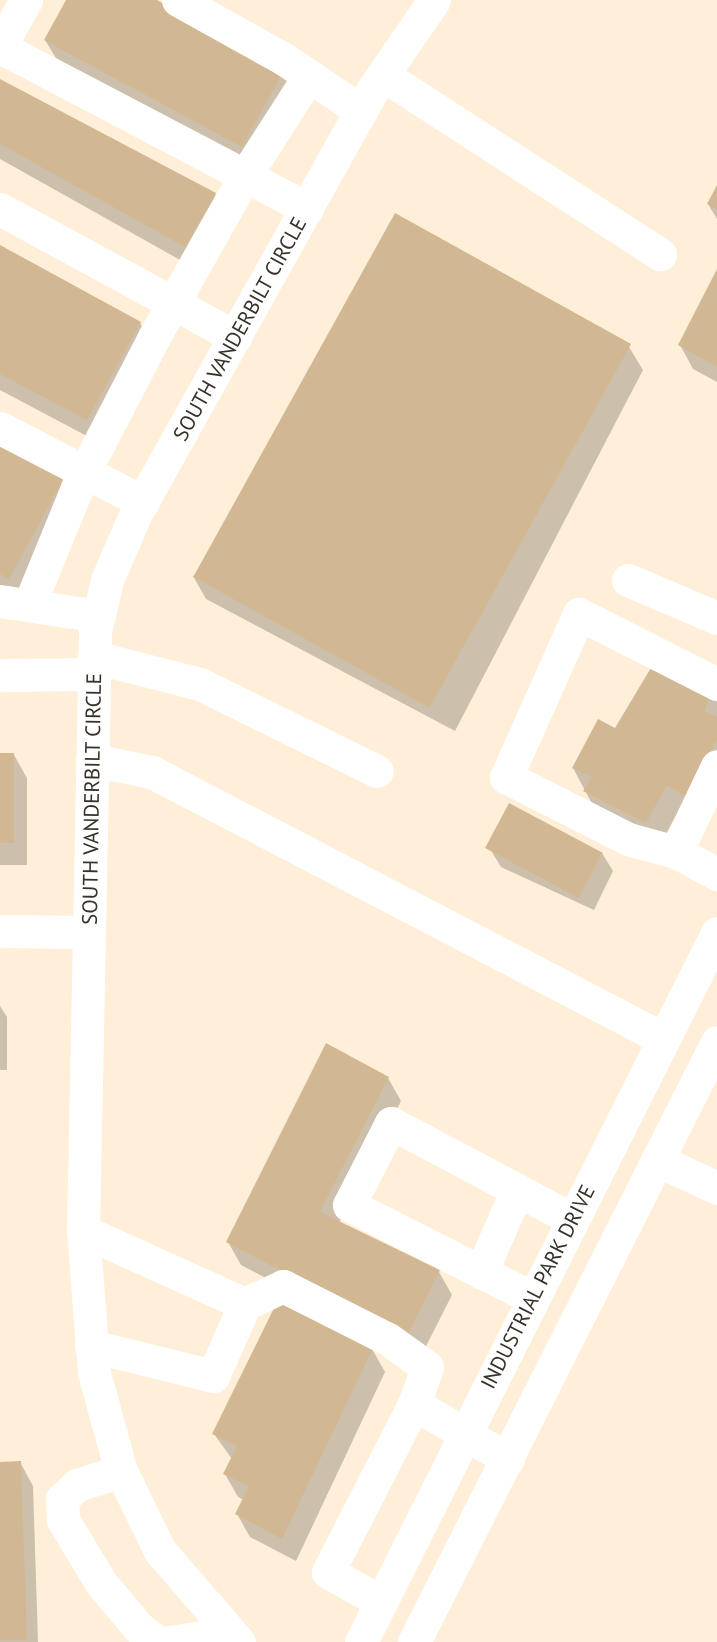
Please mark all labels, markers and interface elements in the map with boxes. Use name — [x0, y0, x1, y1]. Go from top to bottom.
street label: SOUTH VANDERBILT CIRCLE — [168, 212, 312, 446]
street label: SOUTH VANDERBILT CIRCLE — [77, 672, 107, 926]
street label: INDUSTRIAL PARK DRIVE — [475, 1180, 601, 1394]

